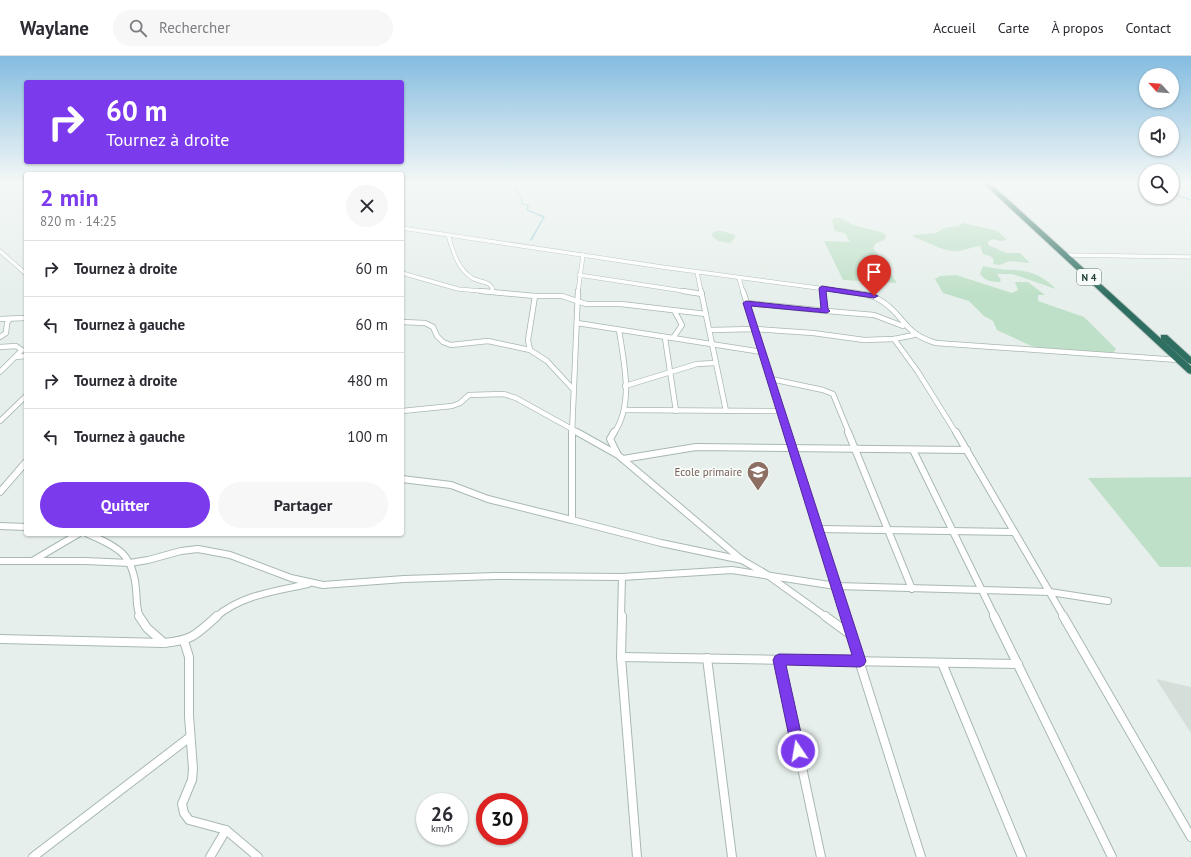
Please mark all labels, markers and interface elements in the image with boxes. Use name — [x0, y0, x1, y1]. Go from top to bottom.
search box — [113, 10, 393, 46]
text: Waylane — [20, 16, 89, 40]
icon: search — [127, 17, 149, 39]
text: Rechercher — [159, 18, 230, 37]
text: Accueil — [933, 19, 976, 37]
text: Carte — [998, 19, 1029, 37]
text: À propos — [1051, 19, 1104, 37]
text: Contact — [1126, 19, 1171, 37]
north arrow — [1139, 68, 1179, 108]
map controls — [1139, 68, 1179, 204]
text: 60 m — [106, 92, 167, 129]
icon: right — [40, 96, 92, 148]
button: sound — [1139, 116, 1179, 156]
text: Tournez à droite — [106, 128, 229, 151]
button: search — [1139, 164, 1179, 204]
text: 2 min — [40, 182, 99, 213]
button: close — [346, 185, 388, 227]
text: 820 m · 14:25 — [40, 213, 117, 230]
pin — [857, 255, 891, 296]
icon: right — [40, 258, 62, 280]
text: Tournez à droite — [74, 259, 177, 278]
text: 60 m — [355, 259, 388, 278]
icon: arrive — [863, 261, 885, 283]
road number: N 4 — [1077, 269, 1101, 285]
icon: left — [40, 314, 62, 336]
text: Tournez à gauche — [74, 315, 185, 334]
text: 60 m — [355, 315, 388, 334]
icon: right — [40, 370, 62, 392]
text: Tournez à droite — [74, 371, 177, 390]
text: 480 m — [347, 371, 388, 390]
icon: left — [40, 426, 62, 448]
text: Tournez à gauche — [74, 427, 185, 446]
text: 100 m — [347, 427, 388, 446]
school or university icon: Ecole primaire — [745, 459, 771, 492]
place label: Ecole primaire — [674, 465, 742, 479]
button: Quitter — [40, 482, 210, 528]
button: Partager — [218, 482, 388, 528]
position arrow — [777, 730, 819, 772]
speed limit sign: 30 — [476, 793, 528, 845]
text: 26 — [431, 801, 453, 827]
text: km/h — [431, 822, 453, 835]

